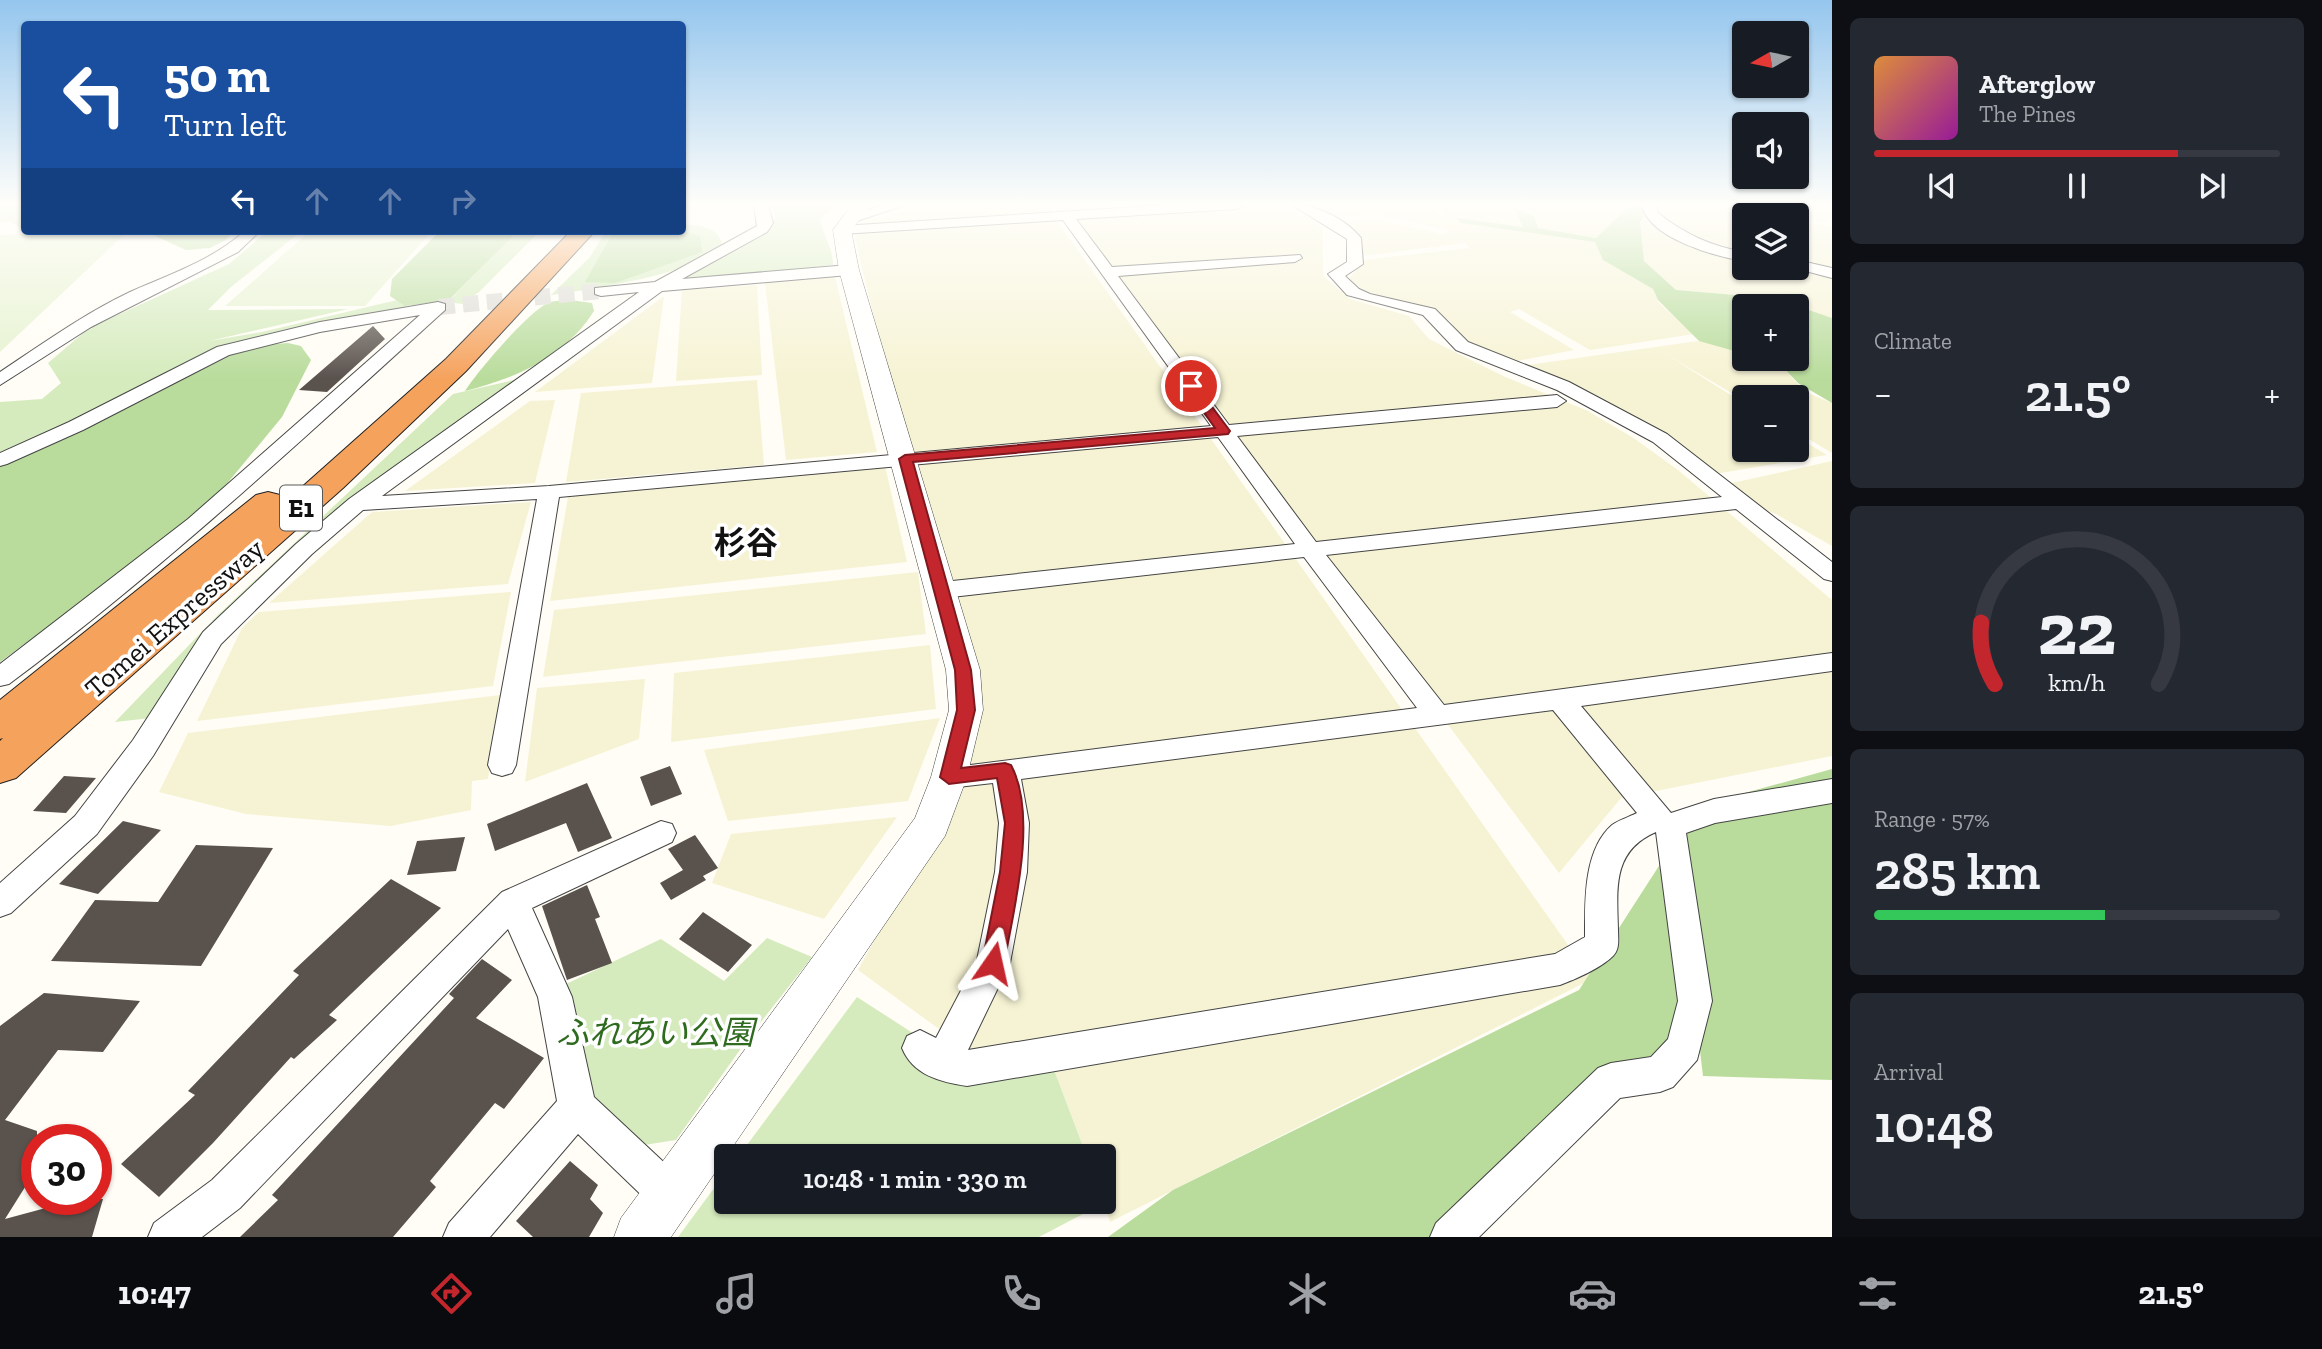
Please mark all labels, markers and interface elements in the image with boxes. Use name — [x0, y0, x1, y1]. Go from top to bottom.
north arrow — [1732, 21, 1810, 98]
map controls — [1732, 21, 1809, 462]
text: 50 m — [164, 46, 270, 105]
icon: left — [49, 49, 140, 140]
text: Afterglow — [1979, 68, 2095, 100]
text: The Pines — [1979, 100, 2076, 128]
text: Turn left — [164, 106, 286, 144]
button: sound — [1732, 112, 1809, 189]
icon: previous — [1923, 167, 1961, 205]
icon: pause — [2058, 167, 2096, 205]
icon: next — [2193, 167, 2231, 205]
icon: left — [225, 182, 263, 220]
icon: ahead — [298, 182, 336, 220]
icon: ahead — [371, 182, 409, 220]
icon: right — [444, 182, 482, 220]
button: layers — [1732, 203, 1809, 280]
button: + — [1732, 294, 1809, 371]
text: Climate — [1874, 327, 1952, 355]
pin — [1161, 356, 1221, 416]
text: 21.5° — [2025, 362, 2131, 424]
icon: arrive — [1172, 367, 1210, 405]
text: − — [1874, 371, 1892, 417]
text: + — [2264, 371, 2280, 417]
button: − — [1732, 385, 1809, 462]
road number: E1 — [280, 486, 322, 530]
district label: 杉谷 — [714, 524, 778, 562]
street label: Tomei Expressway — [78, 531, 271, 705]
text: 22 — [2038, 586, 2116, 674]
text: km/h — [2048, 667, 2106, 697]
text: Range · 57% — [1874, 805, 1990, 833]
text: 285 km — [1874, 840, 2040, 902]
position arrow — [956, 926, 1030, 1000]
park label: ふれあい公園 — [556, 1013, 758, 1052]
text: Arrival — [1874, 1058, 1943, 1086]
text: 10:48 — [1874, 1093, 1994, 1155]
speed limit sign: 30 — [21, 1124, 112, 1215]
text: 10:48 · 1 min · 330 m — [803, 1163, 1027, 1195]
icon: directions — [427, 1269, 476, 1318]
icon: music — [712, 1269, 761, 1318]
icon: phone — [997, 1269, 1046, 1318]
icon: climate — [1283, 1269, 1332, 1318]
icon: car — [1568, 1269, 1617, 1318]
icon: filters — [1853, 1269, 1902, 1318]
text: 10:47 — [118, 1274, 191, 1312]
text: 21.5° — [2138, 1274, 2204, 1312]

